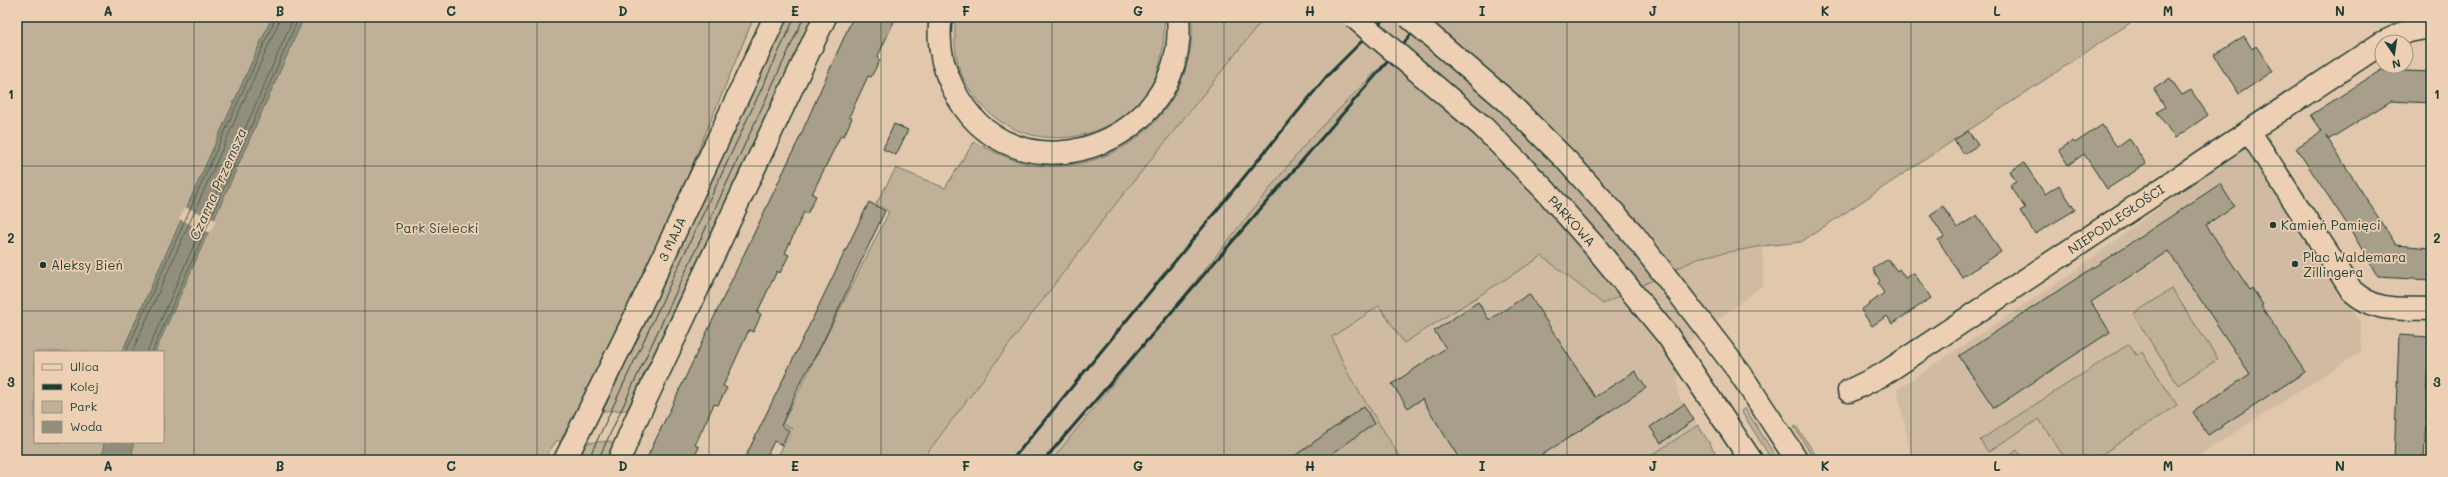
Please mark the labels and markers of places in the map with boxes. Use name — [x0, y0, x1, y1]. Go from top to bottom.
place label: Kamień Pamięci — [2281, 216, 2381, 233]
marker: Kamień Pamięci — [2268, 220, 2278, 230]
place label: Plac Waldemara Zillingera — [2303, 248, 2406, 280]
place label: Aleksy Bień — [51, 256, 123, 273]
marker: Plac Waldemara Zillingera — [2290, 259, 2300, 269]
marker: Aleksy Bień — [38, 260, 48, 270]

